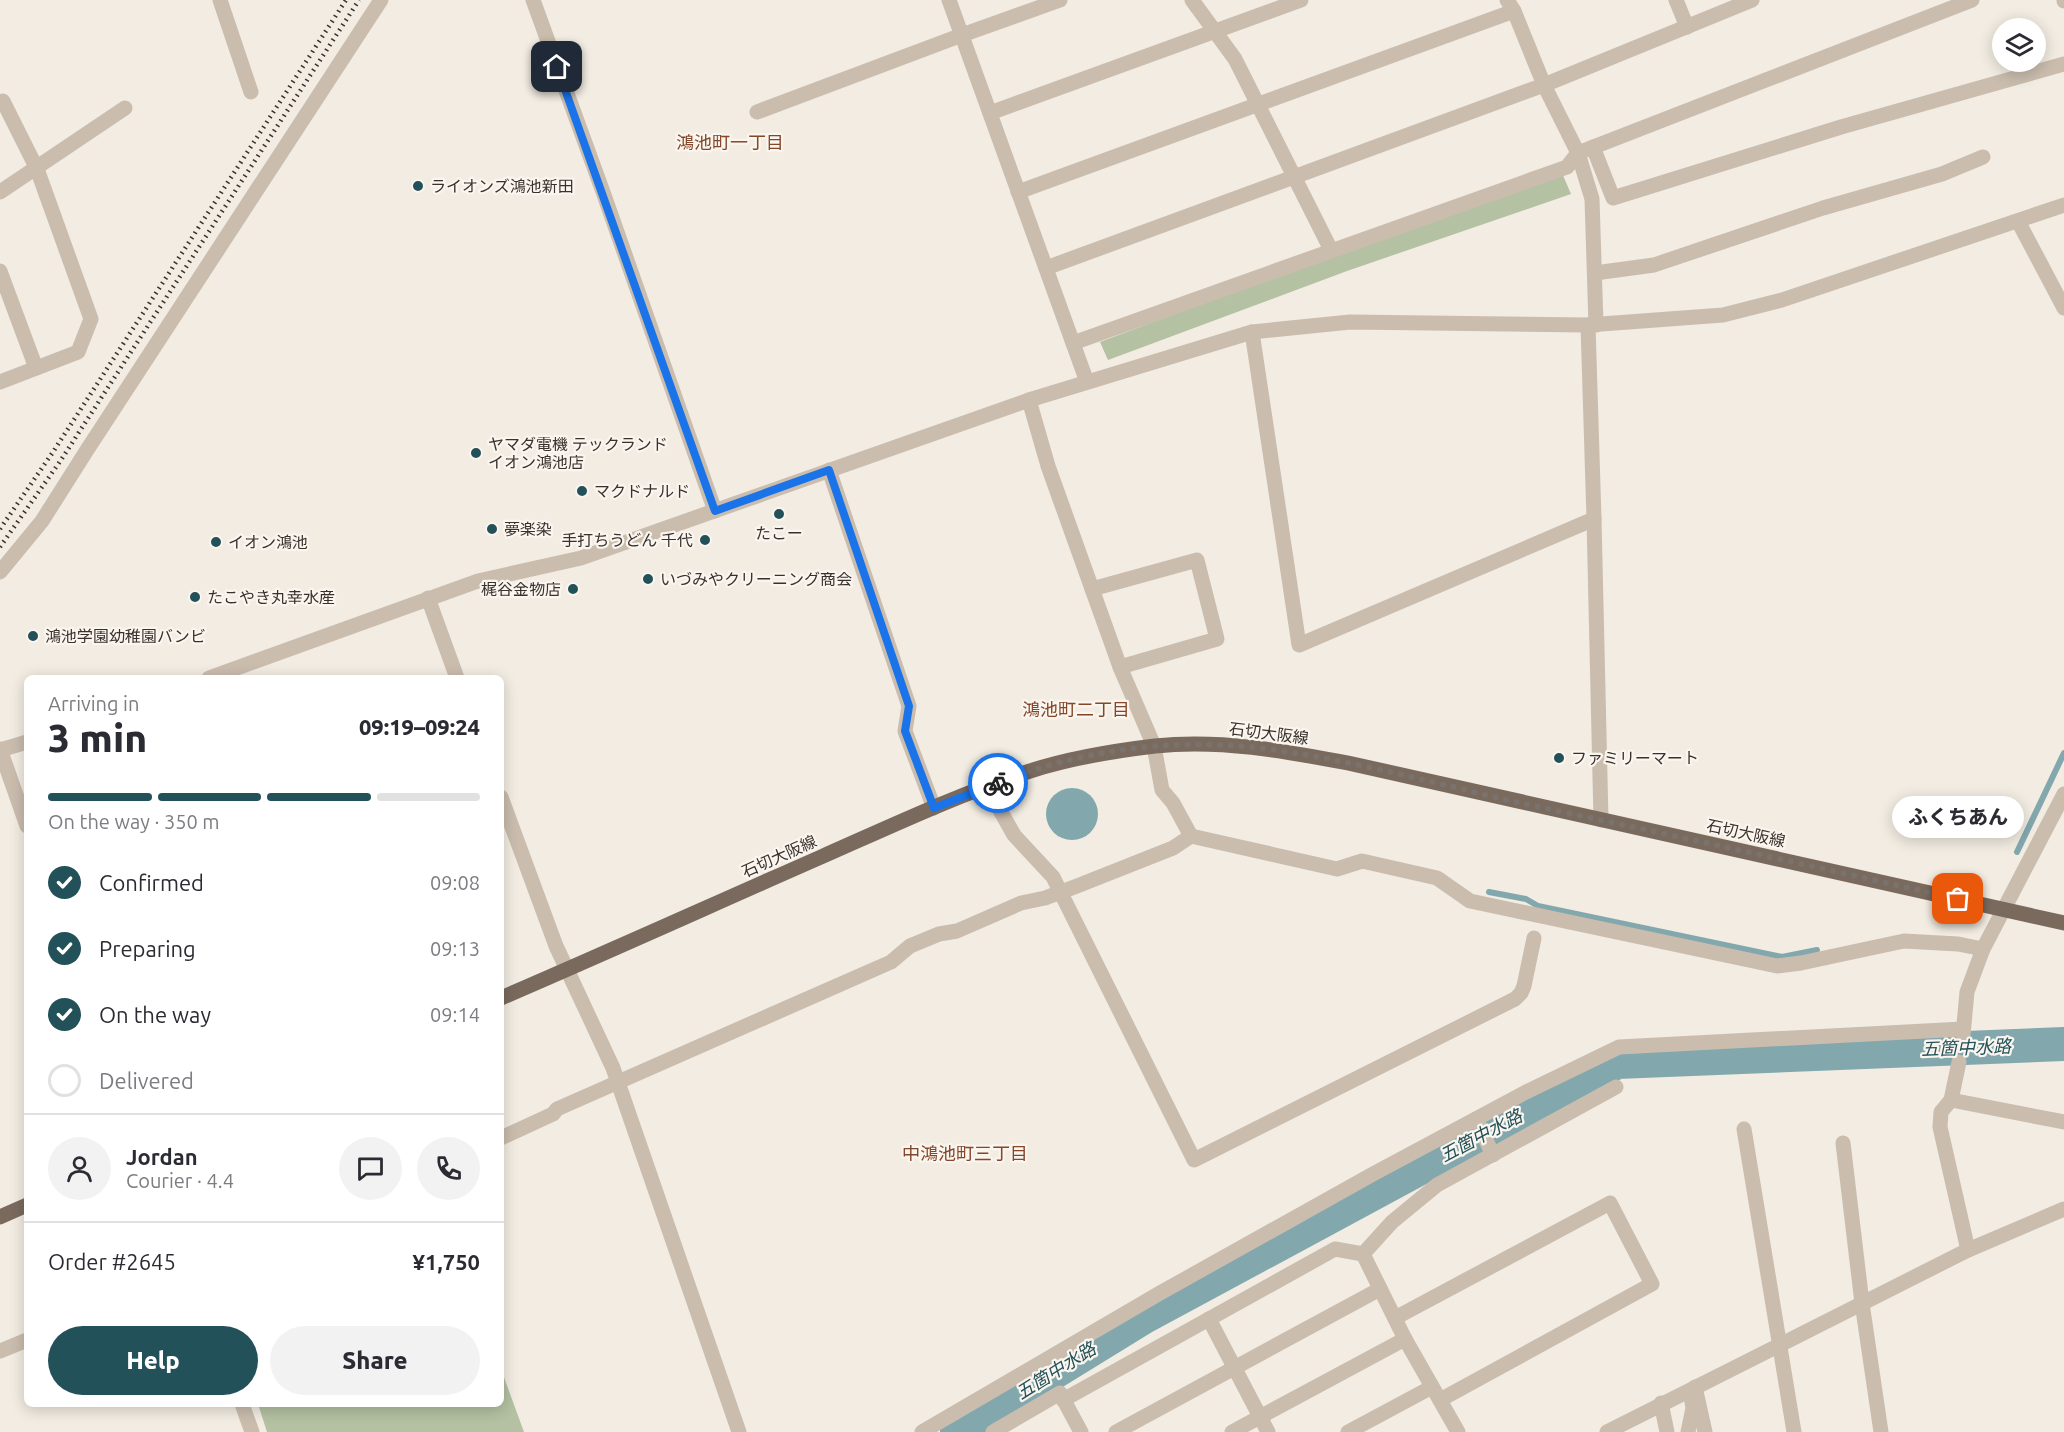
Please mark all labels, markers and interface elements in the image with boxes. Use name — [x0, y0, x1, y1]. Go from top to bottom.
map controls — [1992, 18, 2046, 72]
button: layers — [1992, 18, 2046, 72]
pin — [531, 41, 582, 92]
icon: home — [540, 50, 573, 83]
district label: 鴻池町一丁目 — [676, 132, 784, 152]
place label: ライオンズ鴻池新田 — [430, 177, 574, 195]
marker: ライオンズ鴻池新田 — [411, 179, 425, 193]
place label: ヤマダ電機 テックランド イオン鴻池店 — [488, 435, 668, 471]
marker: ヤマダ電機 テックランド イオン鴻池店 — [469, 446, 483, 460]
place label: マクドナルド — [594, 482, 690, 500]
marker: マクドナルド — [575, 484, 589, 498]
marker: たこー — [772, 507, 786, 521]
place label: 夢楽染 — [504, 520, 552, 538]
marker: 夢楽染 — [485, 522, 499, 536]
place label: たこー — [755, 524, 803, 542]
place label: 手打ちうどん 千代 — [561, 531, 693, 549]
place label: イオン鴻池 — [228, 533, 308, 551]
marker: 手打ちうどん 千代 — [698, 533, 712, 547]
marker: イオン鴻池 — [209, 535, 223, 549]
place label: いづみやクリーニング商会 — [660, 570, 852, 588]
marker: いづみやクリーニング商会 — [641, 572, 655, 586]
place label: 梶谷金物店 — [481, 580, 561, 598]
marker: 梶谷金物店 — [566, 582, 580, 596]
place label: たこやき丸幸水産 — [207, 588, 335, 606]
marker: たこやき丸幸水産 — [188, 590, 202, 604]
place label: 鴻池学園幼稚園バンビ — [45, 627, 206, 645]
marker: 鴻池学園幼稚園バンビ — [26, 629, 40, 643]
text: Arriving in — [48, 692, 139, 715]
district label: 鴻池町二丁目 — [1022, 699, 1130, 719]
text: 09:19–09:24 — [359, 714, 480, 739]
text: 3 min — [48, 716, 147, 759]
street label: 石切大阪線 — [1228, 719, 1310, 747]
place label: ファミリーマート — [1571, 749, 1699, 767]
marker: ファミリーマート — [1552, 751, 1566, 765]
courier — [968, 753, 1028, 813]
icon: bike — [982, 767, 1015, 800]
callout: ふくちあん — [1892, 797, 2024, 839]
text: ふくちあん — [1908, 805, 2008, 828]
text: On the way · 350 m — [48, 810, 220, 833]
street label: 石切大阪線 — [1705, 816, 1787, 850]
street label: 石切大阪線 — [739, 832, 819, 880]
icon: check — [48, 866, 81, 899]
text: Confirmed — [99, 870, 204, 895]
text: 09:08 — [430, 871, 480, 894]
pin — [1932, 873, 1983, 924]
icon: bag — [1941, 882, 1974, 915]
icon: check — [48, 932, 81, 965]
text: Preparing — [99, 936, 196, 961]
text: 09:13 — [430, 937, 480, 960]
icon: check — [48, 998, 81, 1031]
text: On the way — [99, 1002, 211, 1027]
text: 09:14 — [430, 1003, 480, 1026]
water label: 五箇中水路 — [1921, 1035, 2013, 1059]
text: Delivered — [99, 1068, 194, 1093]
water label: 五箇中水路 — [1436, 1104, 1527, 1165]
button: person — [48, 1137, 111, 1200]
button: chat — [339, 1137, 402, 1200]
button: phone — [417, 1137, 480, 1200]
district label: 中鴻池町三丁目 — [902, 1143, 1028, 1163]
text: Jordan — [126, 1144, 198, 1169]
text: Courier · 4.4 — [126, 1169, 234, 1192]
text: Order #2645 — [48, 1249, 176, 1274]
text: ¥1,750 — [413, 1249, 480, 1274]
button: Help — [48, 1326, 258, 1395]
button: Share — [270, 1326, 480, 1395]
water label: 五箇中水路 — [1012, 1337, 1101, 1402]

